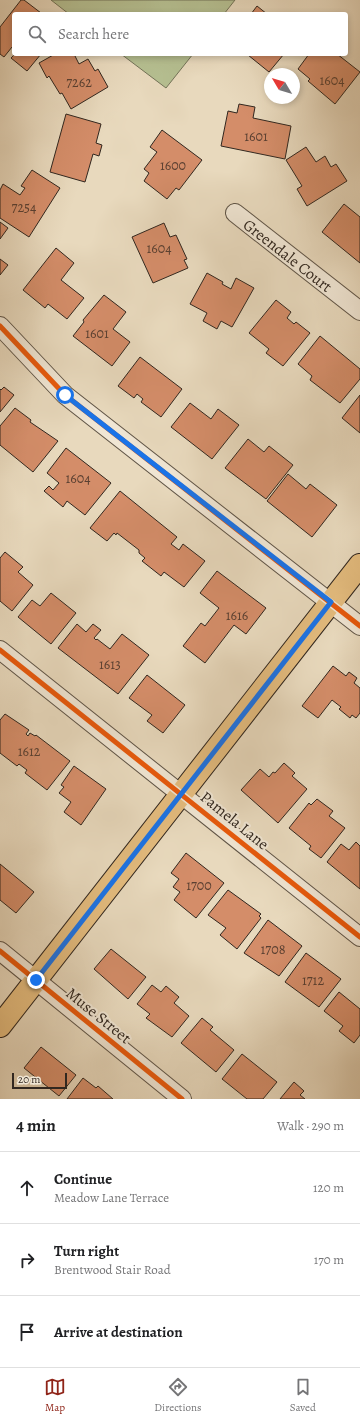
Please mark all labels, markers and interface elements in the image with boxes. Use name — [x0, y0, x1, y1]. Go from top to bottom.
search box — [12, 12, 348, 56]
icon: search — [26, 23, 48, 45]
text: Search here — [58, 24, 129, 44]
north arrow — [264, 68, 300, 104]
house number: 1604 — [319, 71, 345, 90]
house number: 7262 — [66, 73, 92, 92]
house number: 1601 — [244, 127, 268, 146]
house number: 1600 — [160, 156, 186, 175]
house number: 7254 — [12, 198, 36, 217]
street label: Greendale Court — [238, 214, 336, 298]
house number: 1604 — [146, 239, 172, 258]
house number: 1601 — [85, 324, 109, 343]
route start — [56, 386, 74, 404]
house number: 1604 — [65, 469, 91, 488]
house number: 1616 — [226, 606, 248, 625]
house number: 1613 — [99, 655, 121, 674]
house number: 1612 — [18, 742, 41, 761]
street label: Pamela Lane — [195, 786, 273, 855]
house number: 1700 — [186, 876, 212, 895]
house number: 1708 — [261, 940, 286, 959]
route end — [27, 971, 45, 989]
house number: 1712 — [302, 971, 324, 990]
street label: Muse Street — [61, 983, 136, 1049]
scale bar — [12, 1071, 67, 1090]
text: 20 m — [18, 1072, 40, 1087]
text: 4 min — [16, 1114, 56, 1137]
text: Walk · 290 m — [277, 1117, 344, 1134]
text: Continue — [54, 1169, 112, 1189]
icon: ahead — [16, 1177, 38, 1199]
text: 120 m — [313, 1179, 344, 1196]
text: Meadow Lane Terrace — [54, 1189, 169, 1206]
text: Turn right — [54, 1241, 119, 1261]
icon: right — [16, 1249, 38, 1271]
text: 170 m — [314, 1251, 344, 1268]
text: Brentwood Stair Road — [54, 1261, 171, 1278]
icon: arrive — [16, 1321, 38, 1343]
text: Arrive at destination — [54, 1322, 183, 1342]
tab: Map — [44, 1376, 66, 1415]
tab: Directions — [154, 1376, 202, 1415]
tab: Saved — [290, 1376, 316, 1415]

